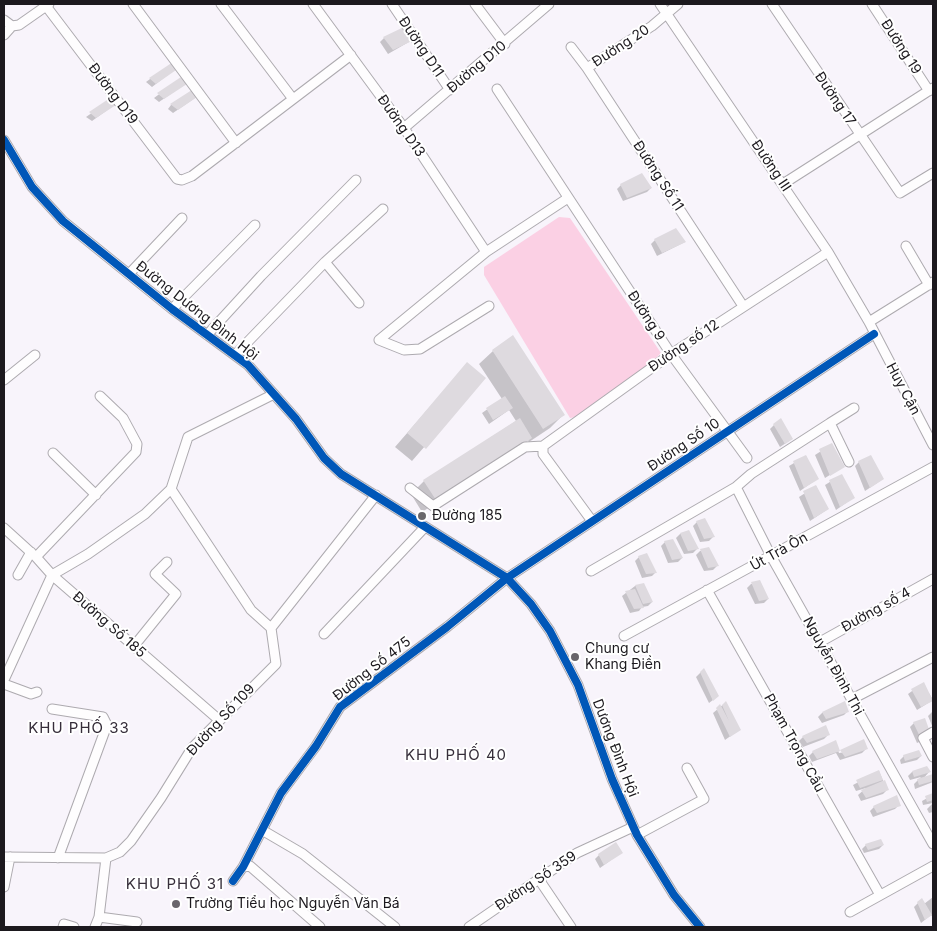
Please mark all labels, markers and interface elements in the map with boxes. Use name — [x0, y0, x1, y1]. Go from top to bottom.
street label: Đường D11 — [395, 14, 447, 80]
street label: Đường 19 — [877, 16, 925, 78]
street label: Đường 20 — [589, 21, 653, 71]
street label: Đường D10 — [444, 37, 510, 97]
street label: Đường D19 — [85, 60, 141, 128]
street label: Đường 17 — [811, 69, 859, 129]
street label: Đường D13 — [374, 92, 428, 160]
street label: Đường III — [748, 137, 794, 195]
street label: Đường Số 11 — [629, 138, 687, 214]
street label: Đường Dương Đình Hội — [132, 258, 262, 364]
street label: Đường 9 — [624, 288, 668, 344]
street label: Đường số 12 — [646, 316, 722, 376]
street label: Huy Cận — [882, 360, 924, 418]
street label: Đường Số 10 — [645, 415, 723, 475]
place label: Đường 185 — [432, 508, 502, 524]
marker: Đường 185 — [416, 510, 428, 522]
street label: Út Trà Ôn — [747, 529, 811, 575]
street label: Đường số 4 — [839, 584, 913, 636]
street label: Đường Số 185 — [69, 589, 149, 661]
street label: Nguyễn Đình Thi — [799, 614, 867, 718]
street label: Đường Số 475 — [330, 633, 414, 705]
place label: Chung cư Khang Điền — [585, 641, 661, 674]
marker: Chung cư Khang Điền — [569, 651, 581, 663]
street label: Đường Số 109 — [183, 681, 259, 759]
street label: Phạm Trọng Cầu — [760, 691, 828, 795]
street label: Dương Đình Hội — [589, 697, 641, 799]
district label: KHU PHỐ 33 — [27, 719, 131, 737]
district label: KHU PHỐ 40 — [404, 746, 508, 764]
street label: Đường Số 359 — [492, 848, 580, 914]
district label: KHU PHỐ 31 — [125, 875, 225, 893]
place label: Trường Tiểu học Nguyễn Văn Bá — [186, 896, 400, 912]
marker: Trường Tiểu học Nguyễn Văn Bá — [170, 898, 182, 910]

